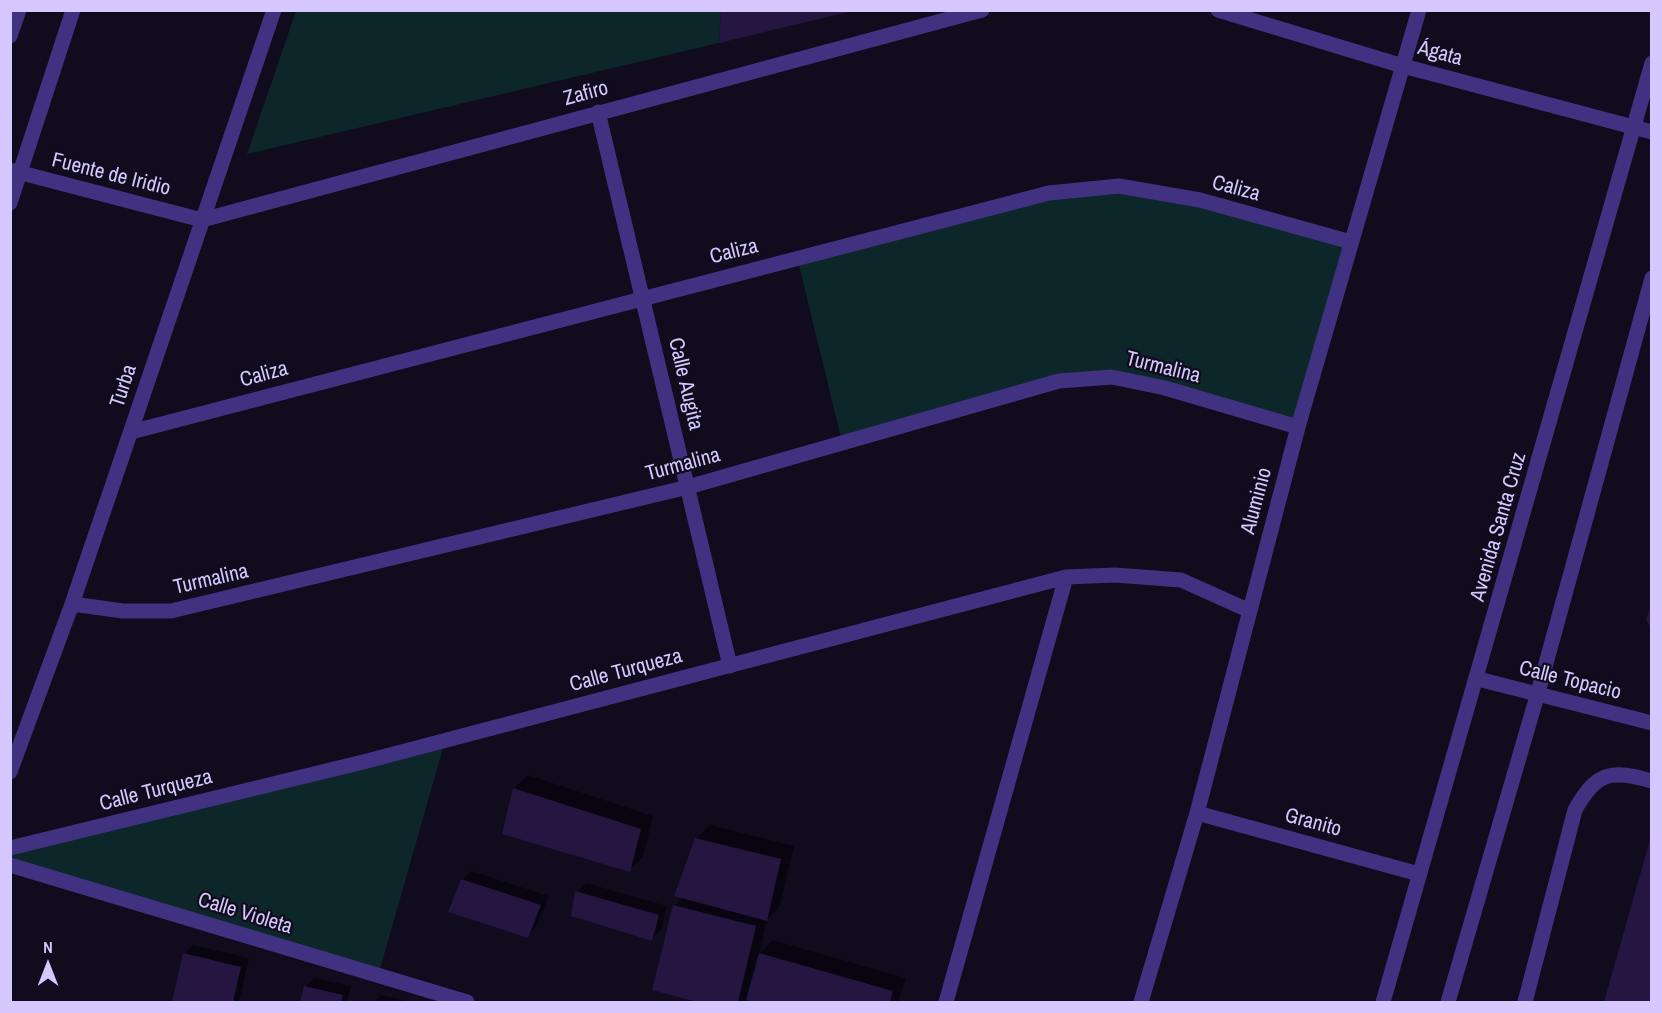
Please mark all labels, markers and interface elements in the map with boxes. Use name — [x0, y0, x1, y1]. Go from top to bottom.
street label: Ágata — [1415, 36, 1465, 72]
street label: Zafiro — [561, 76, 611, 112]
street label: Fuente de Iridio — [49, 148, 173, 202]
street label: Caliza — [1209, 171, 1263, 207]
street label: Caliza — [707, 234, 761, 270]
street label: Calle Augita — [662, 335, 708, 433]
street label: Turmalina — [1123, 347, 1203, 389]
street label: Caliza — [237, 357, 291, 393]
street label: Turba — [105, 361, 143, 411]
street label: Turmalina — [643, 443, 723, 487]
street label: Avenida Santa Cruz — [1466, 450, 1532, 604]
street label: Aluminio — [1236, 465, 1278, 537]
street label: Turmalina — [171, 559, 251, 601]
street label: Calle Turqueza — [567, 644, 685, 698]
street label: Calle Topacio — [1516, 656, 1624, 706]
street label: Calle Turqueza — [97, 765, 215, 817]
street label: Granito — [1282, 803, 1344, 843]
street label: Calle Violeta — [195, 888, 295, 940]
north arrow — [18, 935, 78, 995]
text: N — [43, 936, 53, 958]

